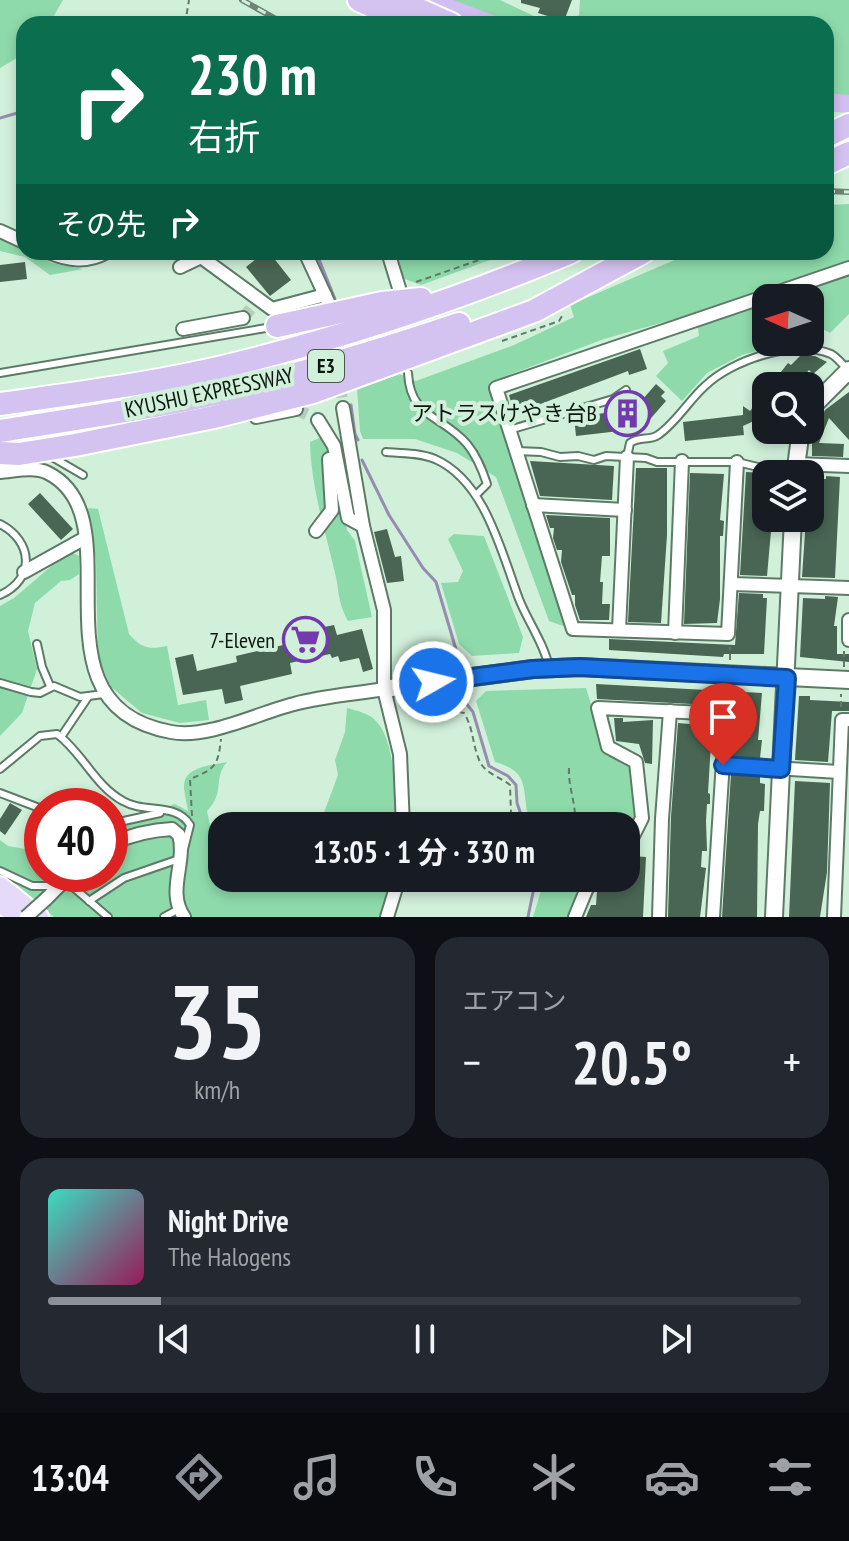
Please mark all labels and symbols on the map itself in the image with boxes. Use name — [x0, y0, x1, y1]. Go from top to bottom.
north arrow — [752, 284, 824, 356]
road number: E3 — [308, 350, 344, 382]
street label: KYUSHU EXPRESSWAY — [122, 360, 296, 424]
building icon: アトラスけやき台B — [604, 389, 652, 437]
place label: アトラスけやき台B — [411, 399, 597, 427]
supermarket icon: 7-Eleven — [282, 616, 330, 664]
place label: 7-Eleven — [209, 626, 275, 654]
position arrow — [391, 640, 475, 724]
pin — [689, 683, 757, 765]
speed limit sign: 40 — [24, 788, 128, 892]

